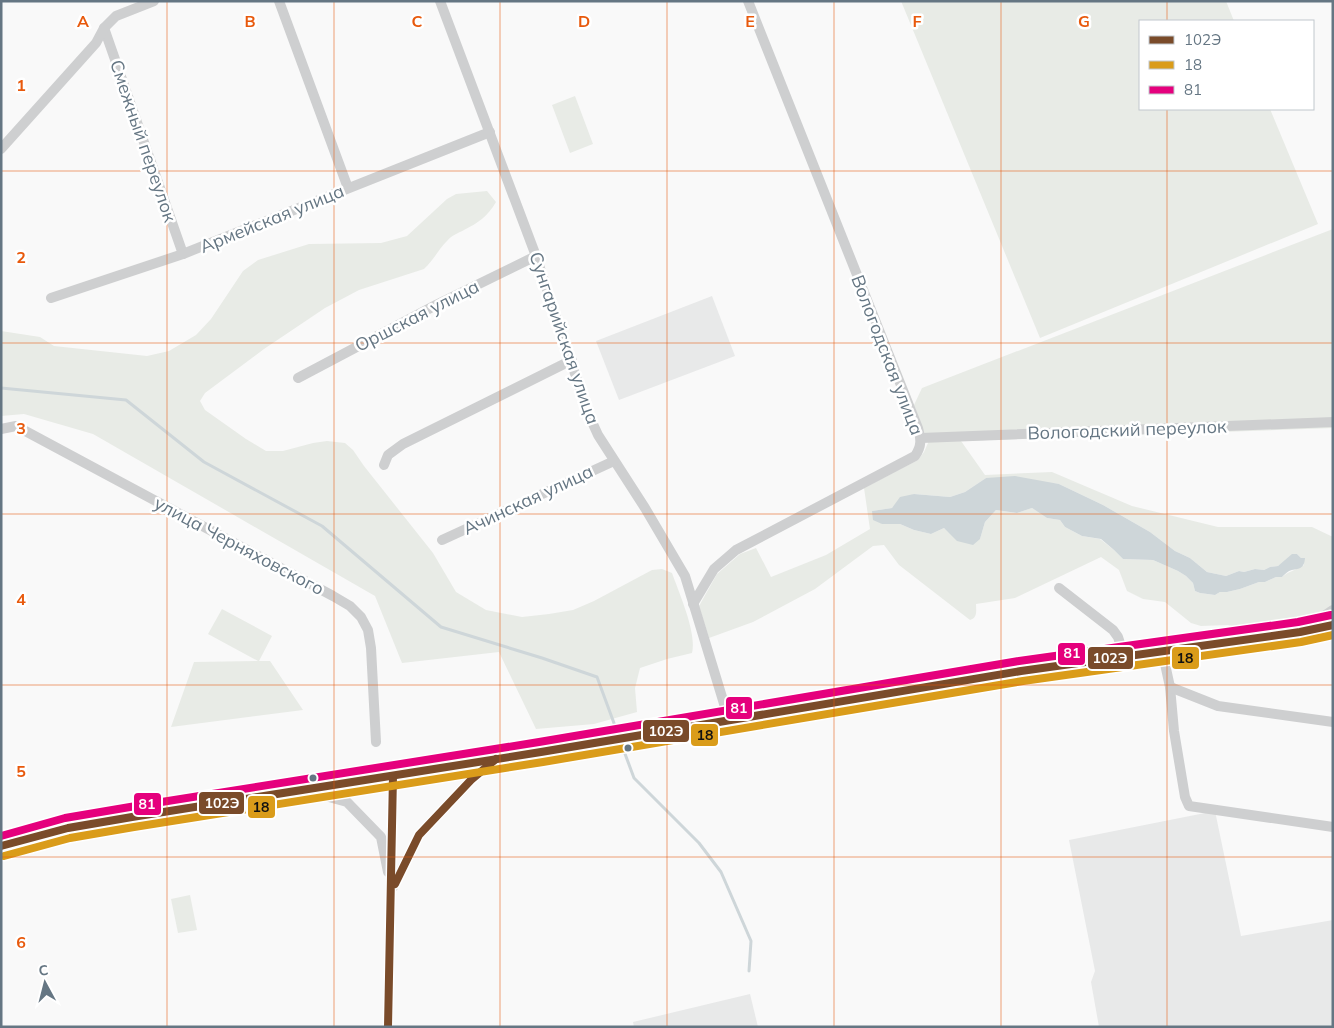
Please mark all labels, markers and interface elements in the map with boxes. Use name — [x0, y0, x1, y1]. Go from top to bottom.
text: A — [77, 11, 89, 31]
text: B — [244, 11, 256, 31]
text: C — [412, 11, 423, 31]
text: D — [578, 11, 590, 31]
text: E — [745, 11, 755, 31]
text: F — [912, 11, 922, 31]
text: G — [1078, 11, 1090, 31]
legend — [1139, 20, 1314, 110]
text: 102Э — [1184, 30, 1221, 49]
text: 18 — [1184, 55, 1202, 74]
street label: Смежный переулок — [105, 57, 182, 225]
text: 1 — [16, 75, 26, 95]
text: 81 — [1184, 80, 1202, 99]
street label: Армейская улица — [196, 179, 347, 258]
text: 2 — [16, 247, 26, 267]
street label: Сунгарийская улица — [524, 249, 605, 427]
street label: Вологодская улица — [846, 271, 929, 438]
street label: Оршская улица — [351, 274, 483, 357]
street label: Вологодский переулок — [1027, 415, 1227, 444]
text: 3 — [16, 418, 26, 438]
street label: Ачинская улица — [459, 459, 597, 540]
street label: улица Черняховского — [150, 491, 328, 600]
text: 4 — [16, 589, 26, 609]
line badge: 81 — [1057, 642, 1086, 666]
text: 81 — [1064, 644, 1080, 662]
line badge: 102Э — [1087, 646, 1134, 670]
line badge: 18 — [1171, 646, 1200, 670]
text: 102Э — [1093, 649, 1127, 667]
text: 18 — [1177, 649, 1193, 667]
line badge: 81 — [725, 696, 753, 720]
text: 81 — [731, 699, 747, 717]
line badge: 102Э — [642, 719, 690, 743]
text: 102Э — [649, 722, 683, 740]
line badge: 18 — [690, 723, 719, 747]
text: 18 — [697, 726, 713, 744]
unlabelled marker — [623, 743, 633, 753]
text: 5 — [16, 761, 26, 781]
unlabelled marker — [308, 773, 318, 783]
line badge: 102Э — [198, 791, 245, 815]
line badge: 81 — [133, 792, 162, 816]
text: 102Э — [205, 794, 239, 812]
text: 81 — [139, 795, 155, 813]
line badge: 18 — [247, 795, 276, 819]
text: 18 — [253, 798, 269, 816]
text: 6 — [16, 932, 26, 952]
north arrow — [20, 958, 70, 1008]
text: С — [38, 961, 49, 980]

